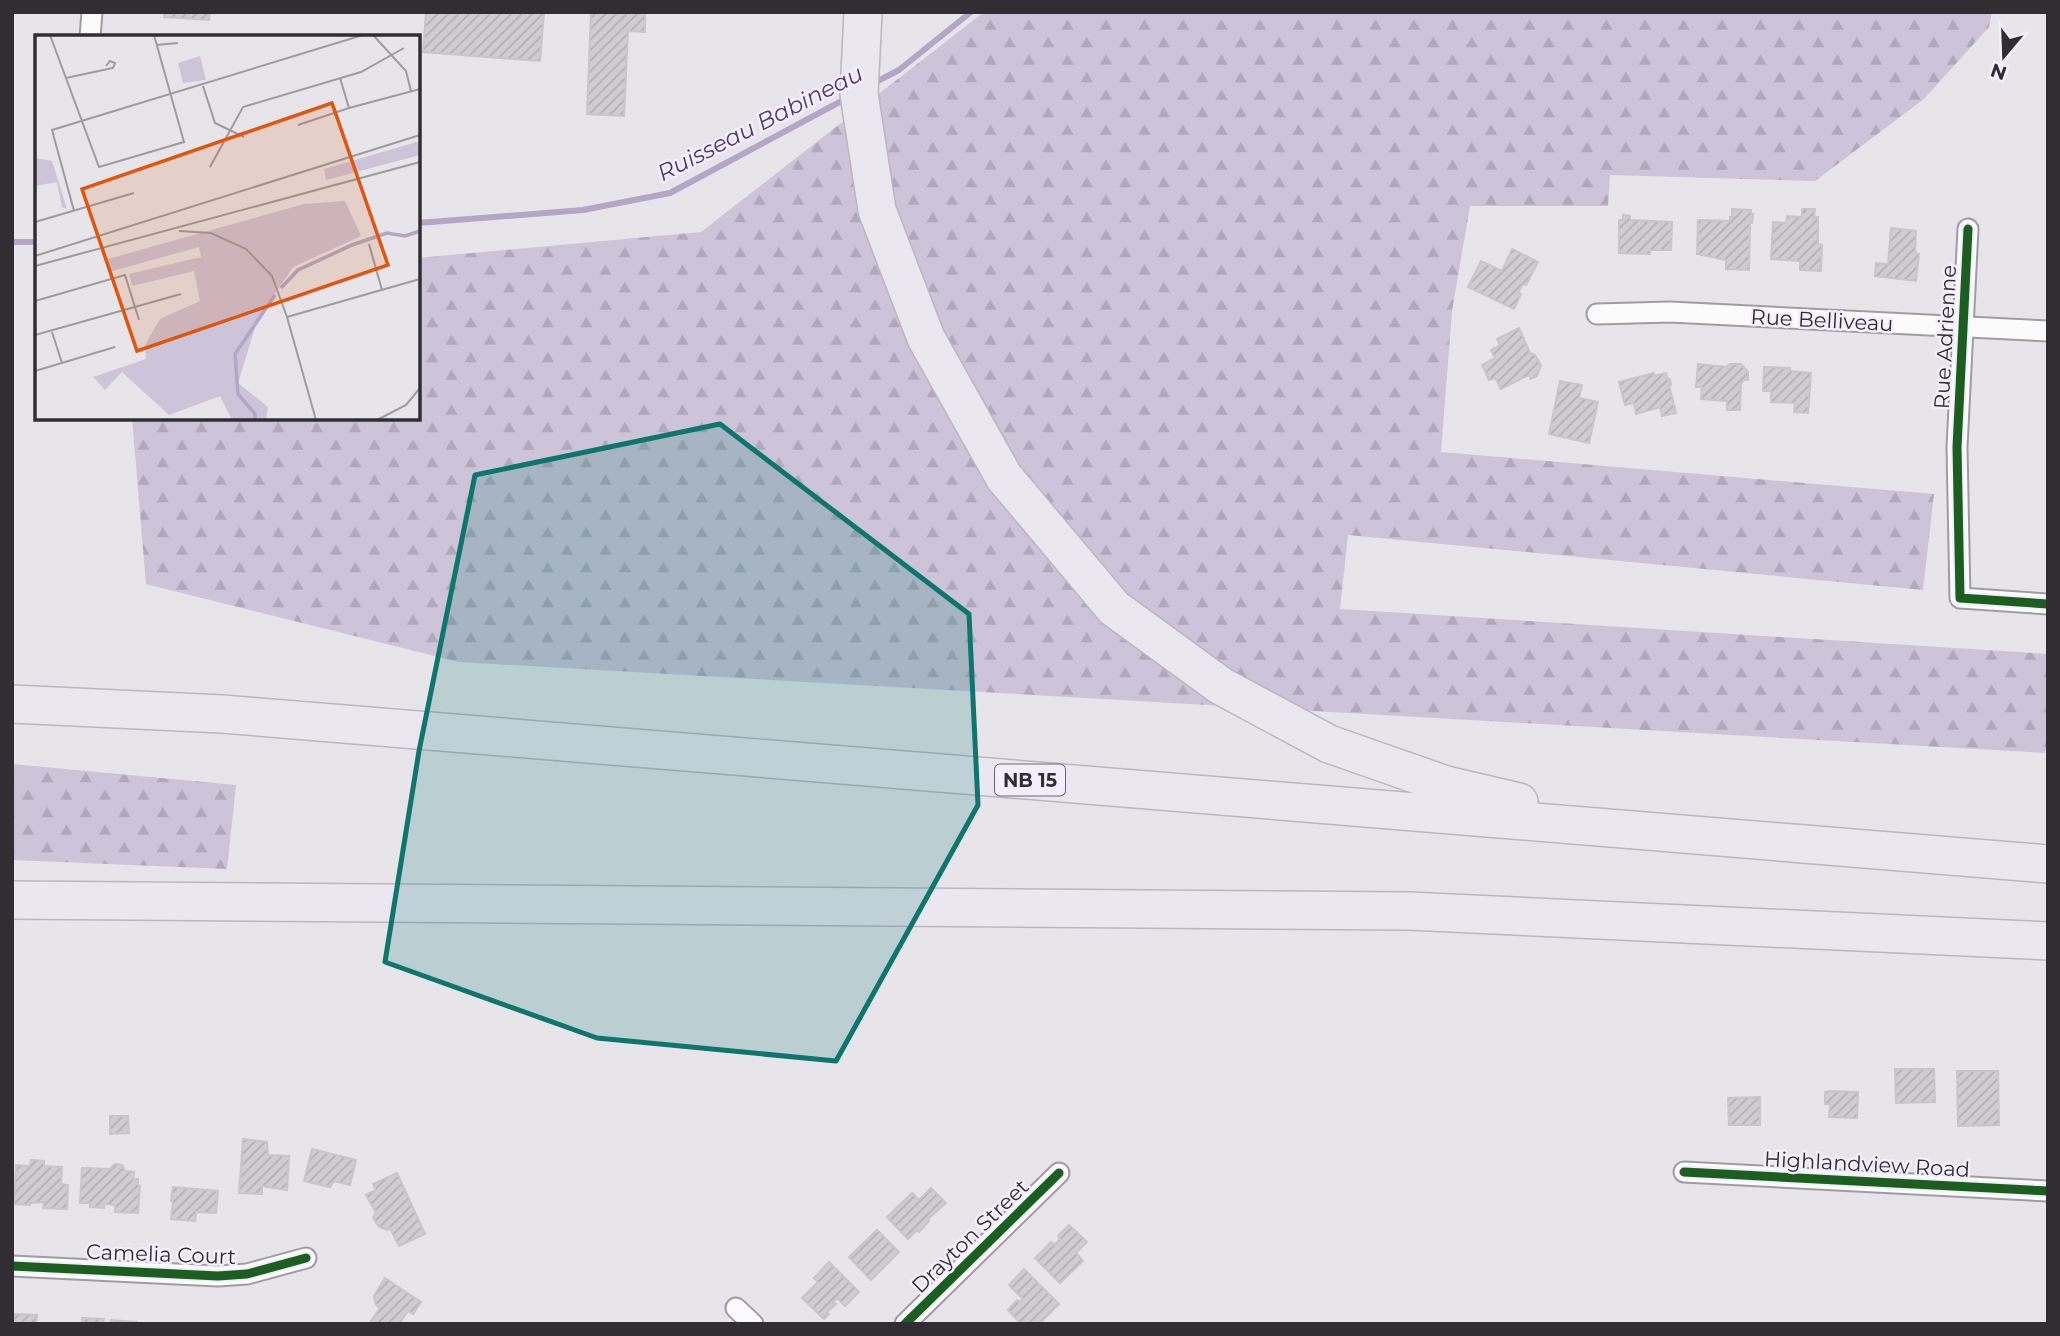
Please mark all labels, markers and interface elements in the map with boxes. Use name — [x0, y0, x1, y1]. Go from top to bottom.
north arrow — [1969, 21, 2039, 91]
inset map — [35, 35, 420, 420]
text: N — [1988, 58, 2010, 85]
water label: Ruisseau Babineau — [653, 59, 867, 187]
street label: Rue Adrienne — [1929, 264, 1961, 410]
street label: Rue Belliveau — [1750, 304, 1894, 336]
road number: NB 15 — [995, 764, 1065, 796]
street label: Highlandview Road — [1763, 1146, 1971, 1182]
street label: Drayton Street — [906, 1174, 1034, 1298]
street label: Camelia Court — [85, 1239, 237, 1269]

